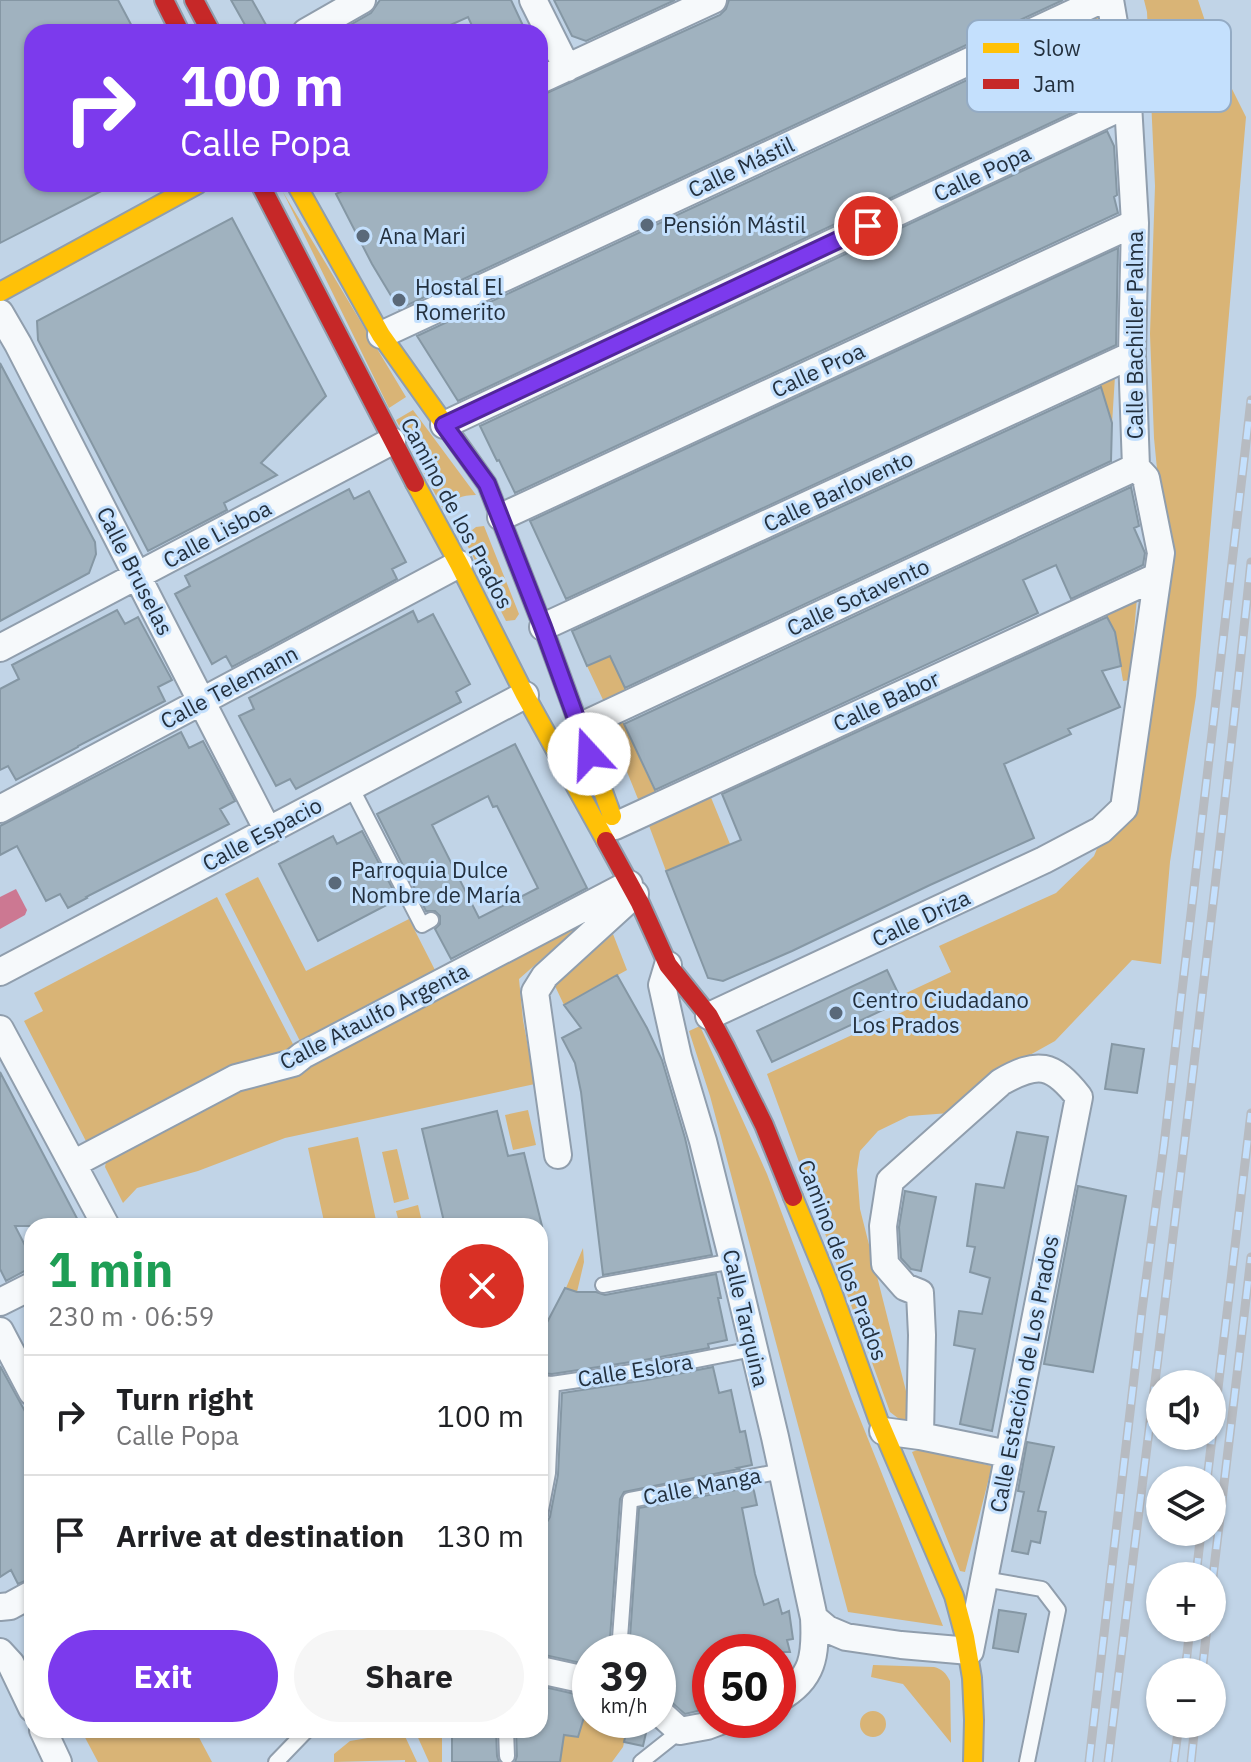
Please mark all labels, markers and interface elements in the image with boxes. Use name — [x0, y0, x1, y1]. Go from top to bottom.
legend — [967, 20, 1231, 112]
text: Slow — [1033, 33, 1081, 62]
text: 100 m — [180, 49, 344, 121]
icon: right — [48, 56, 152, 160]
text: Jam — [1033, 69, 1075, 98]
text: Calle Popa — [180, 119, 351, 166]
street label: Calle Mástil — [683, 129, 799, 204]
street label: Calle Popa — [928, 137, 1035, 208]
pin — [834, 192, 902, 260]
icon: arrive — [846, 204, 890, 248]
place label: Pensión Mástil — [663, 210, 806, 239]
marker: Pensión Mástil — [638, 216, 656, 234]
place label: Ana Mari — [379, 221, 466, 250]
marker: Ana Mari — [354, 227, 372, 245]
street label: Calle Bachiller Palma — [1120, 230, 1149, 439]
place label: Hostal El Romerito — [415, 272, 506, 326]
marker: Hostal El Romerito — [390, 291, 408, 309]
street label: Calle Proa — [766, 335, 869, 404]
street label: Camino de los Prados — [395, 412, 520, 614]
street label: Calle Barlovento — [758, 443, 917, 538]
street label: Calle Lisboa — [158, 493, 276, 574]
street label: Calle Bruselas — [91, 501, 180, 640]
street label: Calle Sotavento — [782, 551, 934, 642]
street label: Calle Telemann — [155, 638, 303, 735]
street label: Calle Babor — [828, 663, 943, 738]
position arrow — [547, 712, 631, 796]
street label: Calle Espacio — [197, 790, 327, 877]
place label: Parroquia Dulce Nombre de María — [351, 855, 521, 909]
marker: Parroquia Dulce Nombre de María — [326, 874, 344, 892]
street label: Calle Driza — [867, 882, 975, 953]
street label: Calle Ataulfo Argenta — [274, 955, 473, 1076]
place label: Centro Ciudadano Los Prados — [852, 985, 1029, 1039]
marker: Centro Ciudadano Los Prados — [827, 1004, 845, 1022]
street label: Camino de los Prados — [792, 1155, 895, 1364]
street label: Calle Estación de Los Prados — [982, 1233, 1065, 1515]
text: 1 min — [48, 1238, 173, 1300]
button: close — [440, 1244, 524, 1328]
street label: Calle Tarquina — [717, 1246, 776, 1390]
text: 230 m · 06:59 — [48, 1299, 214, 1333]
street label: Calle Eslora — [575, 1346, 695, 1393]
map controls — [1146, 1370, 1226, 1738]
button: sound — [1146, 1370, 1226, 1450]
text: Turn right — [116, 1379, 254, 1418]
icon: right — [48, 1393, 92, 1437]
text: 100 m — [437, 1396, 524, 1435]
text: Calle Popa — [116, 1418, 239, 1452]
street label: Calle Manga — [640, 1460, 764, 1511]
button: layers — [1146, 1466, 1226, 1546]
icon: arrive — [48, 1513, 92, 1557]
text: Arrive at destination — [116, 1516, 404, 1555]
text: 130 m — [437, 1516, 524, 1555]
button: + — [1146, 1562, 1226, 1642]
button: Exit — [48, 1630, 278, 1722]
button: Share — [294, 1630, 524, 1722]
speed limit sign: 50 — [692, 1634, 796, 1738]
text: 39 — [600, 1650, 648, 1702]
button: − — [1146, 1658, 1226, 1738]
text: km/h — [600, 1692, 648, 1719]

